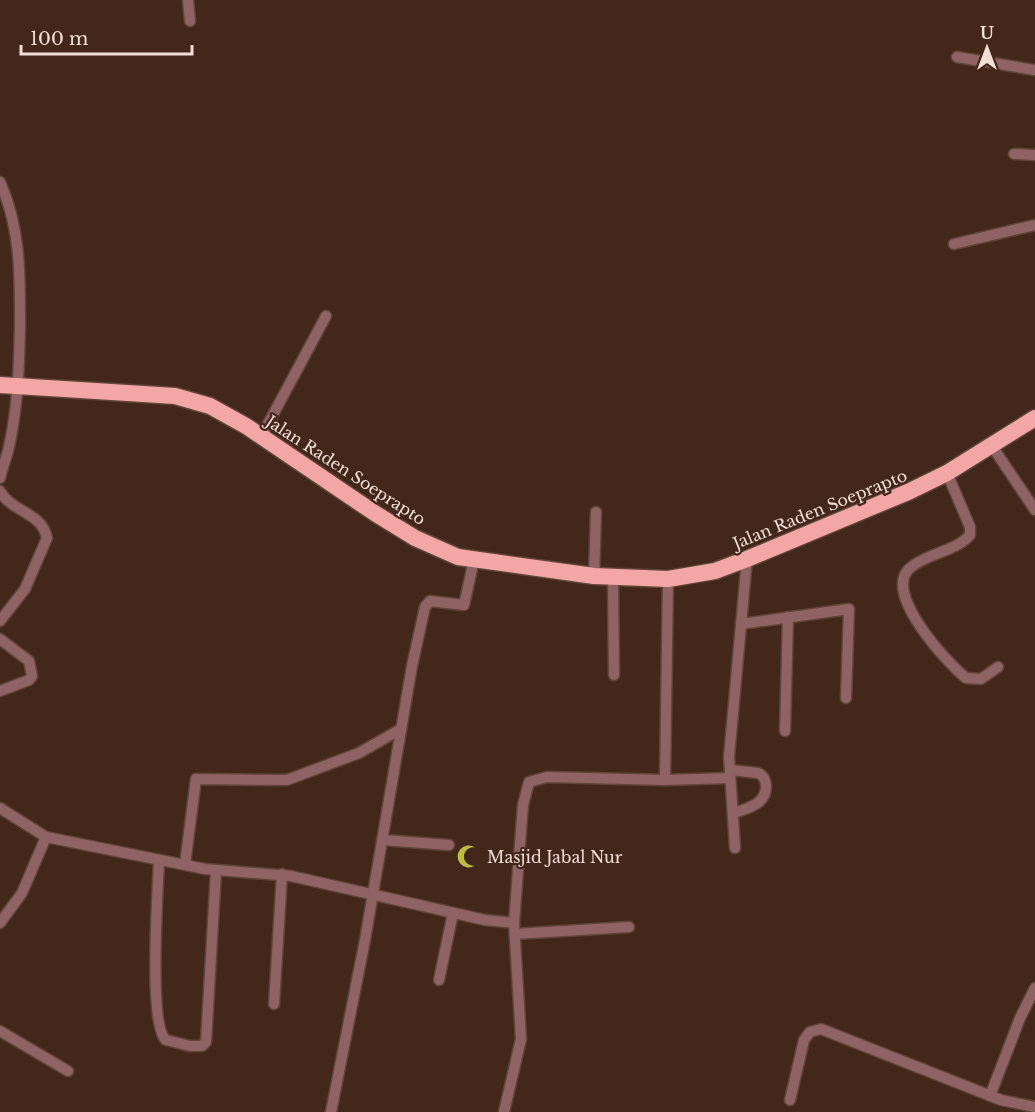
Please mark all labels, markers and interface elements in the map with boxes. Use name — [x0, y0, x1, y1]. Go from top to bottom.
scale bar — [21, 18, 192, 56]
north arrow — [957, 18, 1017, 78]
text: U — [980, 23, 994, 43]
text: 100 m — [30, 28, 88, 50]
street label: Jalan Raden Soeprapto — [261, 410, 429, 529]
street label: Jalan Raden Soeprapto — [728, 465, 910, 554]
mosque icon: Masjid Jabal Nur — [456, 844, 482, 870]
place label: Masjid Jabal Nur — [487, 847, 623, 867]

